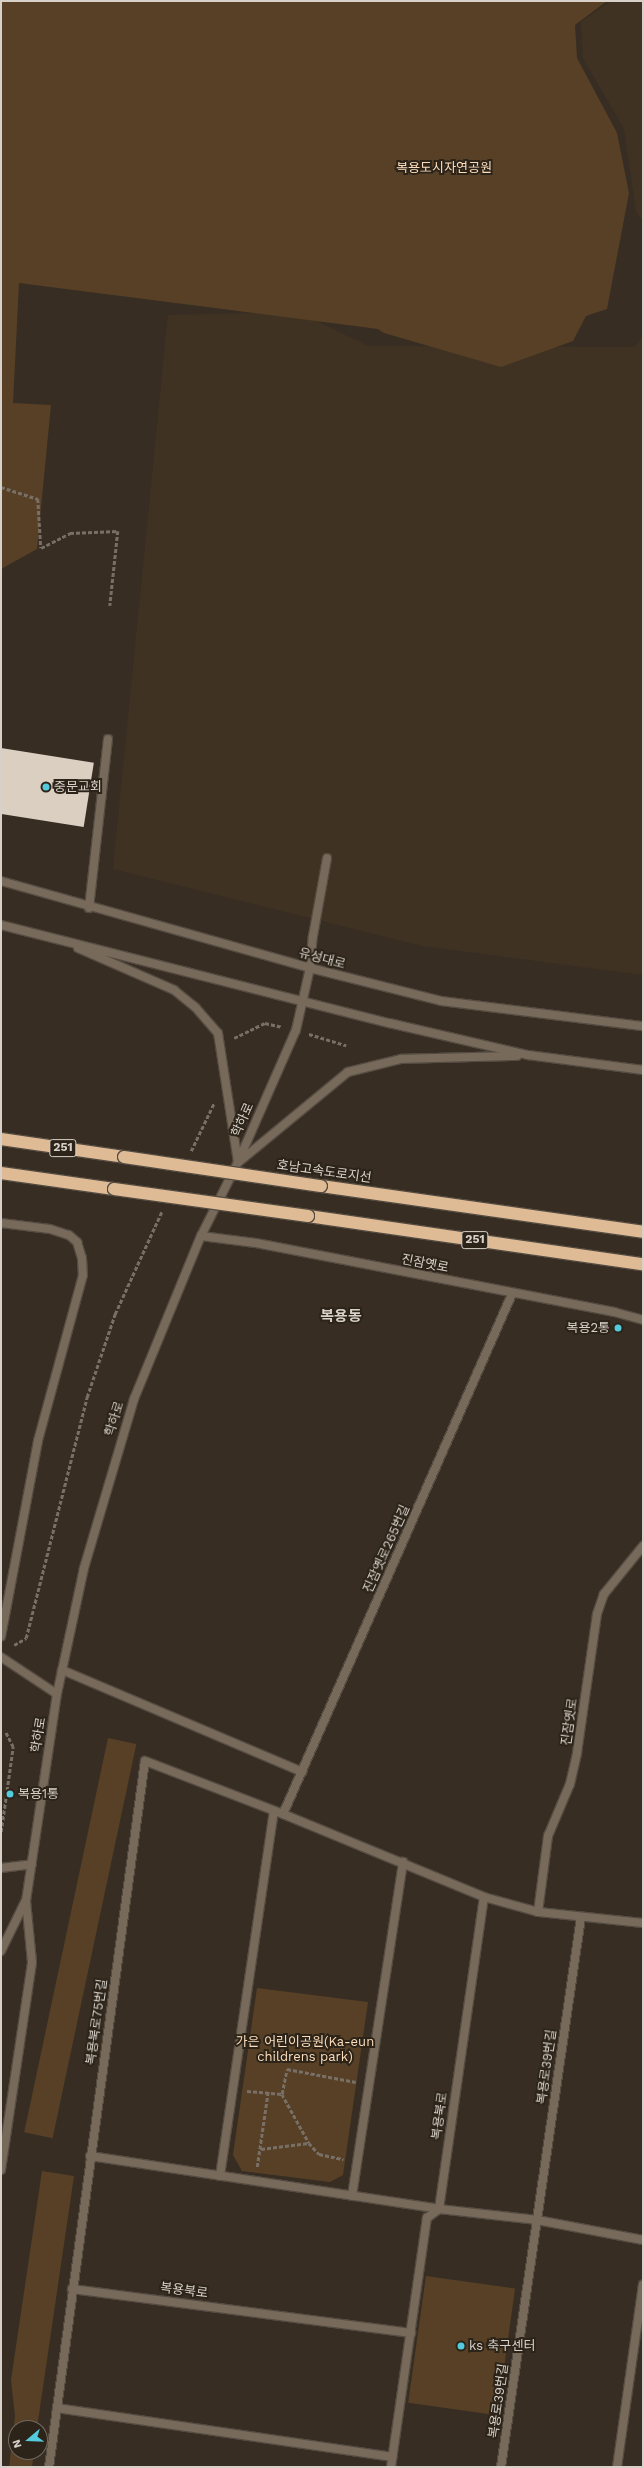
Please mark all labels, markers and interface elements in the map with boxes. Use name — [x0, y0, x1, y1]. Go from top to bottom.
park label: 복용도시자연공원 — [396, 160, 492, 176]
place label: 중문교회 — [54, 779, 102, 795]
marker: 중문교회 — [41, 782, 51, 792]
street label: 유성대로 — [297, 945, 347, 973]
street label: 학하로 — [229, 1100, 257, 1140]
road number: 251 — [49, 1138, 77, 1158]
street label: 호남고속도로지선 — [276, 1158, 372, 1186]
road number: 251 — [461, 1230, 489, 1250]
street label: 진잠옛로 — [400, 1252, 450, 1276]
district label: 복용동 — [320, 1308, 362, 1326]
place label: 복용2통 — [567, 1320, 610, 1336]
marker: 복용2통 — [613, 1323, 623, 1333]
street label: 학하로 — [102, 1400, 128, 1438]
street label: 진잠옛로265번길 — [361, 1503, 413, 1595]
street label: 진잠옛로 — [559, 1697, 581, 1747]
street label: 학하로 — [28, 1716, 50, 1754]
place label: 복용1통 — [18, 1786, 59, 1802]
marker: 복용1통 — [5, 1789, 15, 1799]
street label: 복용북로75번길 — [83, 1978, 111, 2066]
street label: 복용로39번길 — [534, 2029, 560, 2105]
park label: 가은 어린이공원(Ka-eun childrens park) — [236, 2035, 374, 2066]
street label: 복용북로 — [429, 2091, 451, 2141]
street label: 복용북로 — [159, 2280, 209, 2302]
place label: ks 축구센터 — [469, 2338, 535, 2354]
marker: ks 축구센터 — [456, 2341, 466, 2351]
street label: 복용로39번길 — [486, 2363, 512, 2439]
north arrow — [8, 2420, 48, 2460]
text: N — [10, 2438, 25, 2450]

